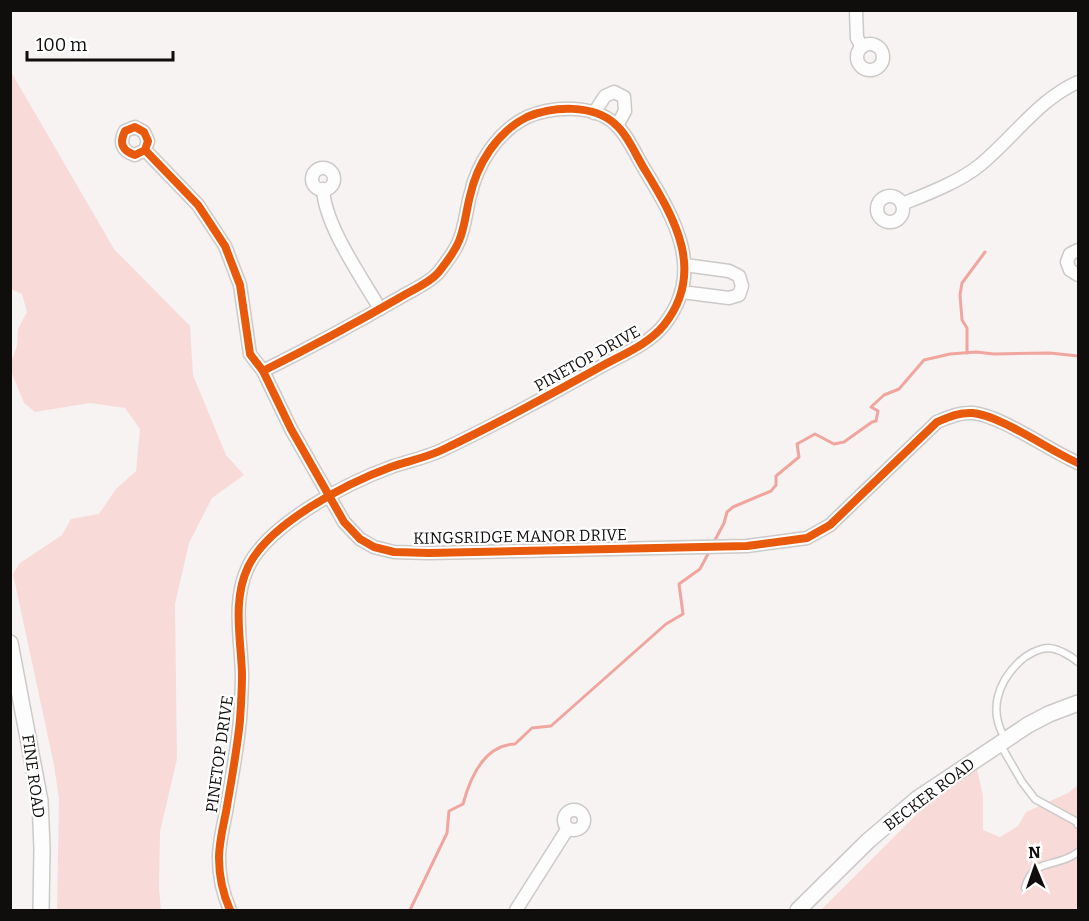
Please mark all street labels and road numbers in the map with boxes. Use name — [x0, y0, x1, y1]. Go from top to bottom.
street label: PINETOP DRIVE — [531, 321, 644, 395]
street label: KINGSRIDGE MANOR DRIVE — [413, 525, 627, 548]
street label: PINETOP DRIVE — [202, 694, 237, 814]
street label: FINE ROAD — [18, 733, 49, 819]
street label: BECKER ROAD — [880, 754, 978, 835]

